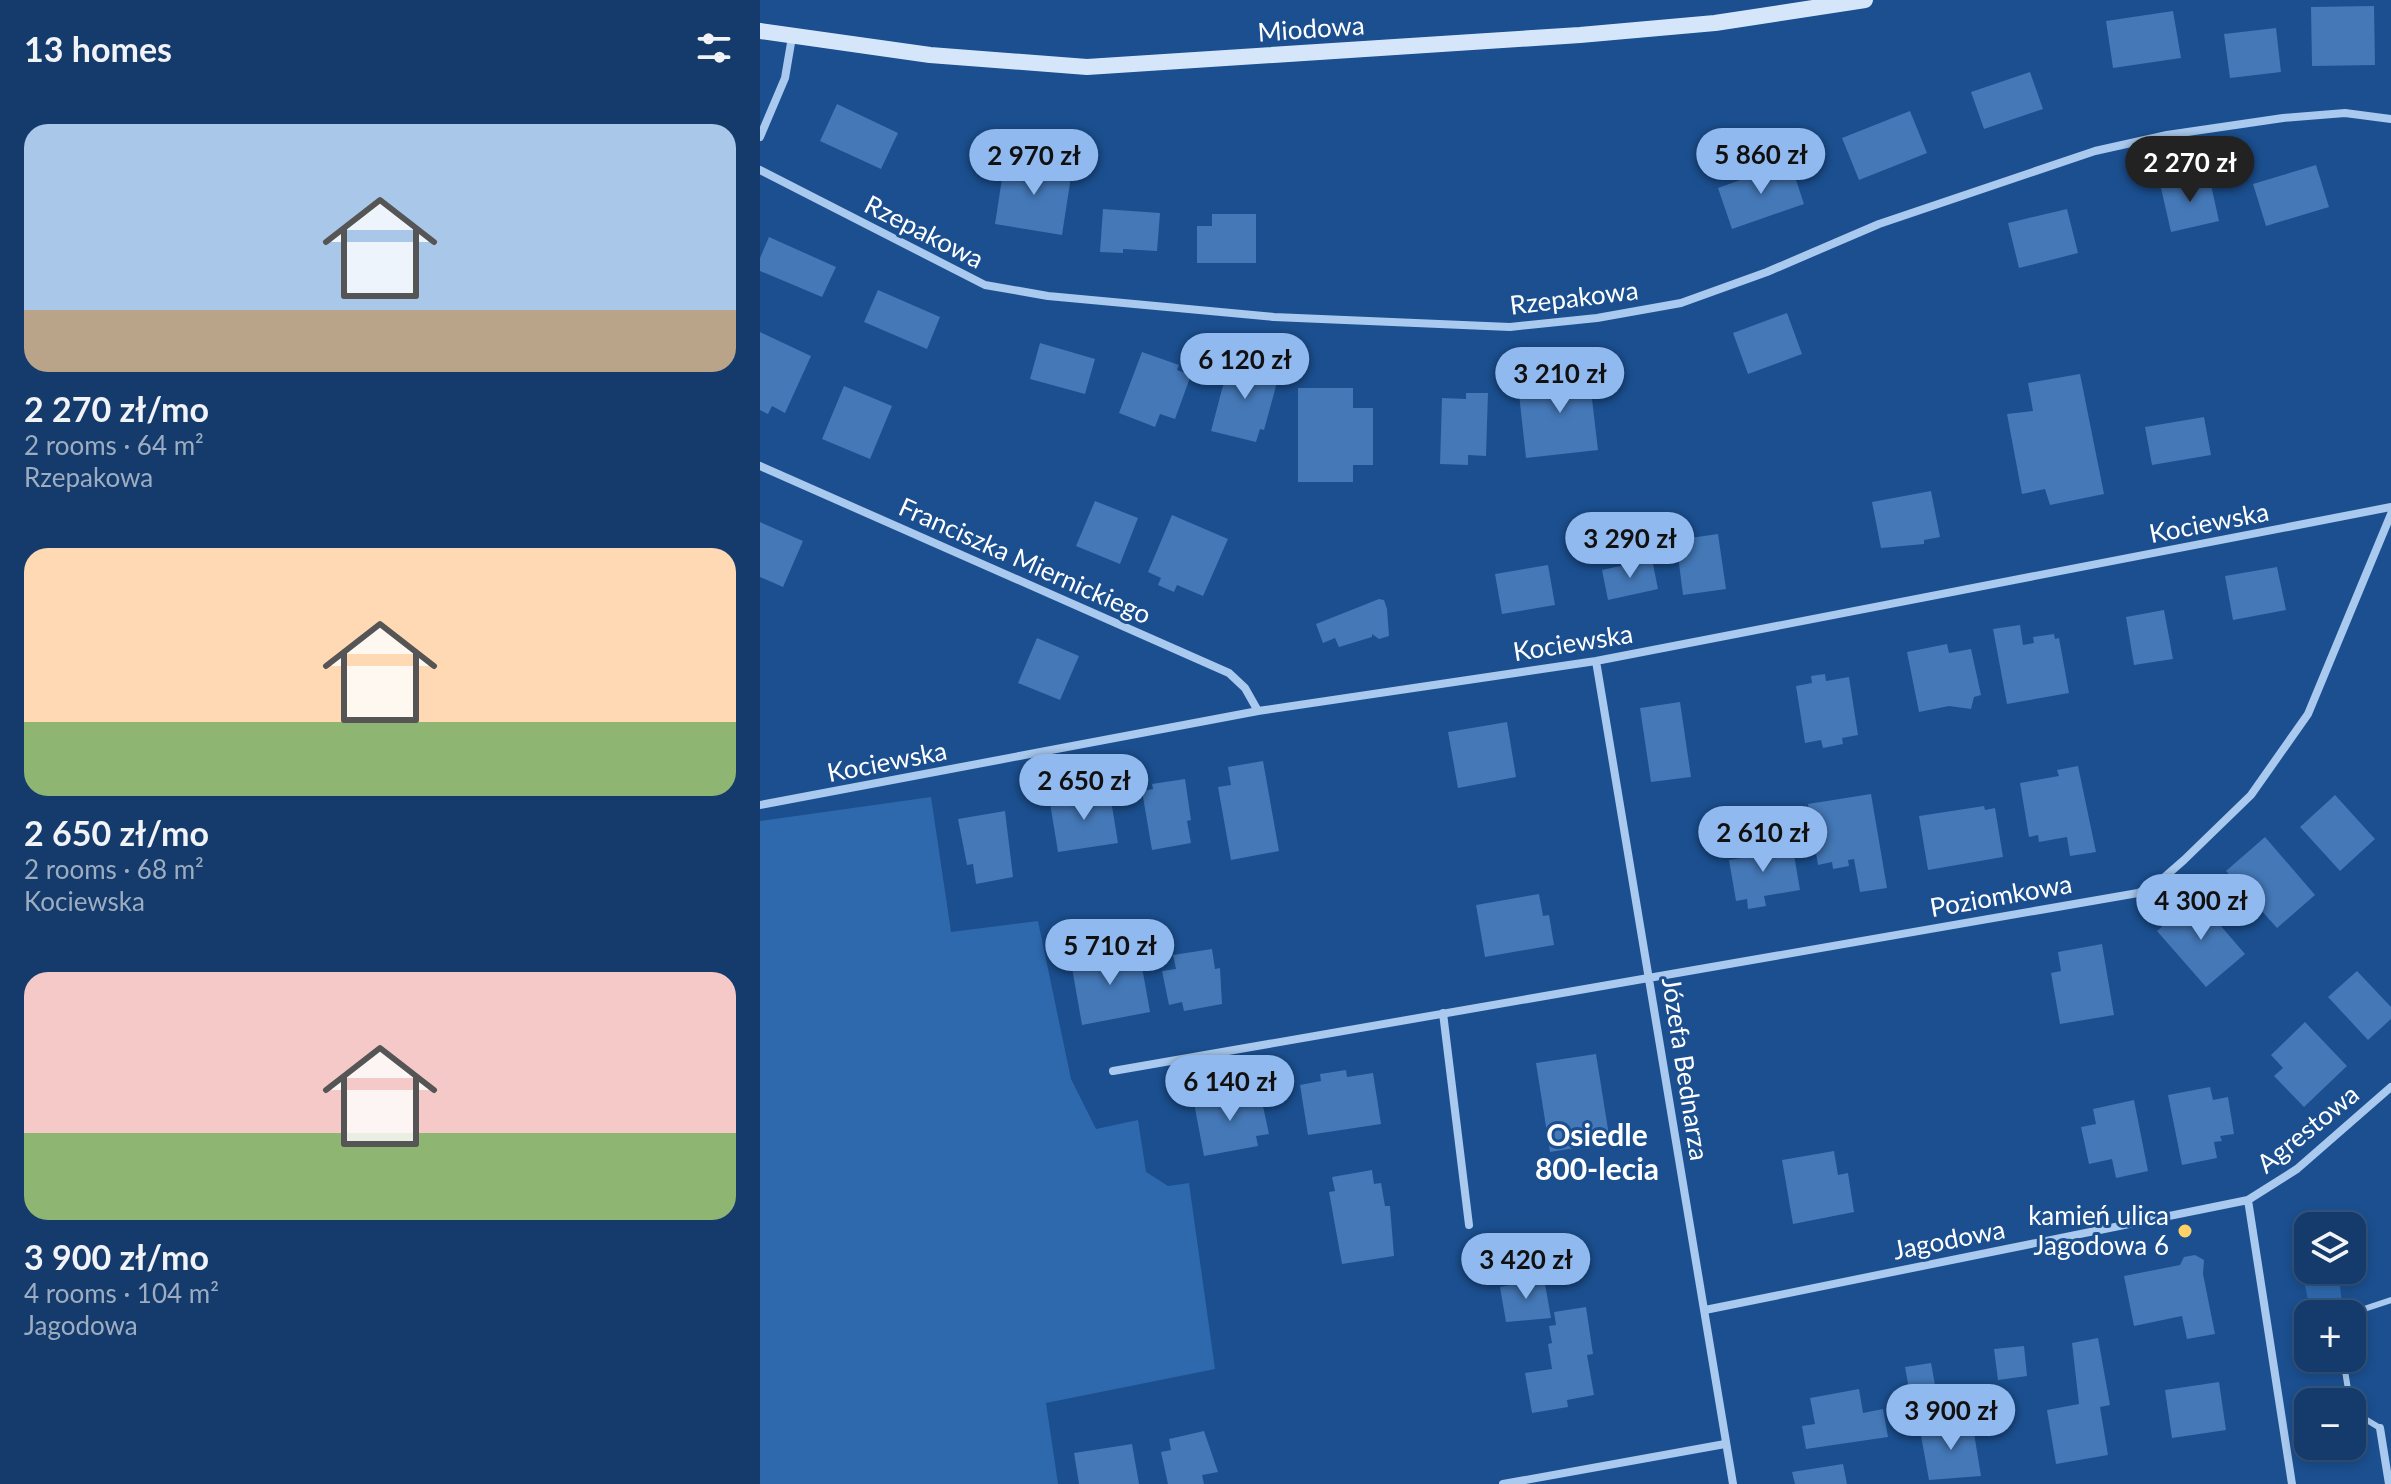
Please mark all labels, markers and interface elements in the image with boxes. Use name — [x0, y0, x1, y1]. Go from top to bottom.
street label: Miodowa — [1256, 8, 1366, 48]
icon: filters — [692, 26, 736, 70]
text: 13 homes — [24, 28, 172, 69]
pin: 5 860 zł — [1678, 128, 1844, 196]
pin: 2 970 zł — [951, 129, 1117, 197]
pin: 2 270 zł — [2107, 136, 2273, 204]
text: 5 860 zł — [1714, 138, 1808, 170]
text: 2 970 zł — [987, 139, 1081, 171]
text: 2 270 zł — [2143, 146, 2237, 178]
icon: home — [308, 176, 452, 320]
street label: Rzepakowa — [860, 188, 989, 275]
street label: Rzepakowa — [1508, 273, 1640, 321]
pin: 6 120 zł — [1162, 333, 1328, 401]
text: 6 120 zł — [1198, 343, 1292, 375]
pin: 3 210 zł — [1477, 347, 1643, 415]
text: 3 210 zł — [1513, 357, 1607, 389]
text: 2 270 zł/mo — [24, 388, 209, 429]
text: 2 rooms · 64 m² — [24, 429, 204, 461]
text: Rzepakowa — [24, 461, 153, 493]
street label: Franciszka Miernickiego — [894, 490, 1156, 630]
street label: Kociewska — [2146, 495, 2271, 549]
pin: 3 290 zł — [1547, 512, 1713, 580]
text: 3 290 zł — [1583, 522, 1677, 554]
icon: home — [308, 600, 452, 744]
street label: Kociewska — [1511, 617, 1635, 667]
street label: Kociewska — [824, 734, 949, 788]
pin: 2 650 zł — [1001, 754, 1167, 822]
text: 2 650 zł — [1037, 764, 1131, 796]
pin: 2 610 zł — [1680, 806, 1846, 874]
text: 2 650 zł/mo — [24, 812, 209, 853]
text: 2 610 zł — [1716, 816, 1810, 848]
text: 2 rooms · 68 m² — [24, 853, 204, 885]
street label: Poziomkowa — [1927, 867, 2074, 923]
pin: 4 300 zł — [2118, 874, 2284, 942]
text: 4 300 zł — [2154, 884, 2248, 916]
text: Kociewska — [24, 885, 145, 917]
pin: 5 710 zł — [1027, 919, 1193, 987]
text: 5 710 zł — [1063, 929, 1157, 961]
street label: Józefa Bednarza — [1656, 975, 1716, 1163]
icon: home — [308, 1024, 452, 1168]
pin: 6 140 zł — [1147, 1055, 1313, 1123]
text: 6 140 zł — [1183, 1065, 1277, 1097]
street label: Agrestowa — [2250, 1077, 2365, 1179]
district label: Osiedle 800-lecia — [1535, 1116, 1659, 1186]
place label: kamień ulica Jagodowa 6 — [2028, 1199, 2169, 1261]
street label: Jagodowa — [1890, 1212, 2008, 1266]
map controls — [2294, 1212, 2366, 1460]
button: layers — [2294, 1212, 2366, 1284]
marker: kamień ulica Jagodowa 6 — [2176, 1222, 2194, 1240]
pin: 3 420 zł — [1443, 1233, 1609, 1301]
text: 3 900 zł/mo — [24, 1236, 209, 1277]
text: 3 420 zł — [1479, 1243, 1573, 1275]
text: 4 rooms · 104 m² — [24, 1277, 219, 1309]
button: + — [2294, 1300, 2366, 1372]
text: Jagodowa — [24, 1309, 138, 1341]
pin: 3 900 zł — [1868, 1384, 2034, 1452]
button: − — [2294, 1388, 2366, 1460]
text: 3 900 zł — [1904, 1394, 1998, 1426]

